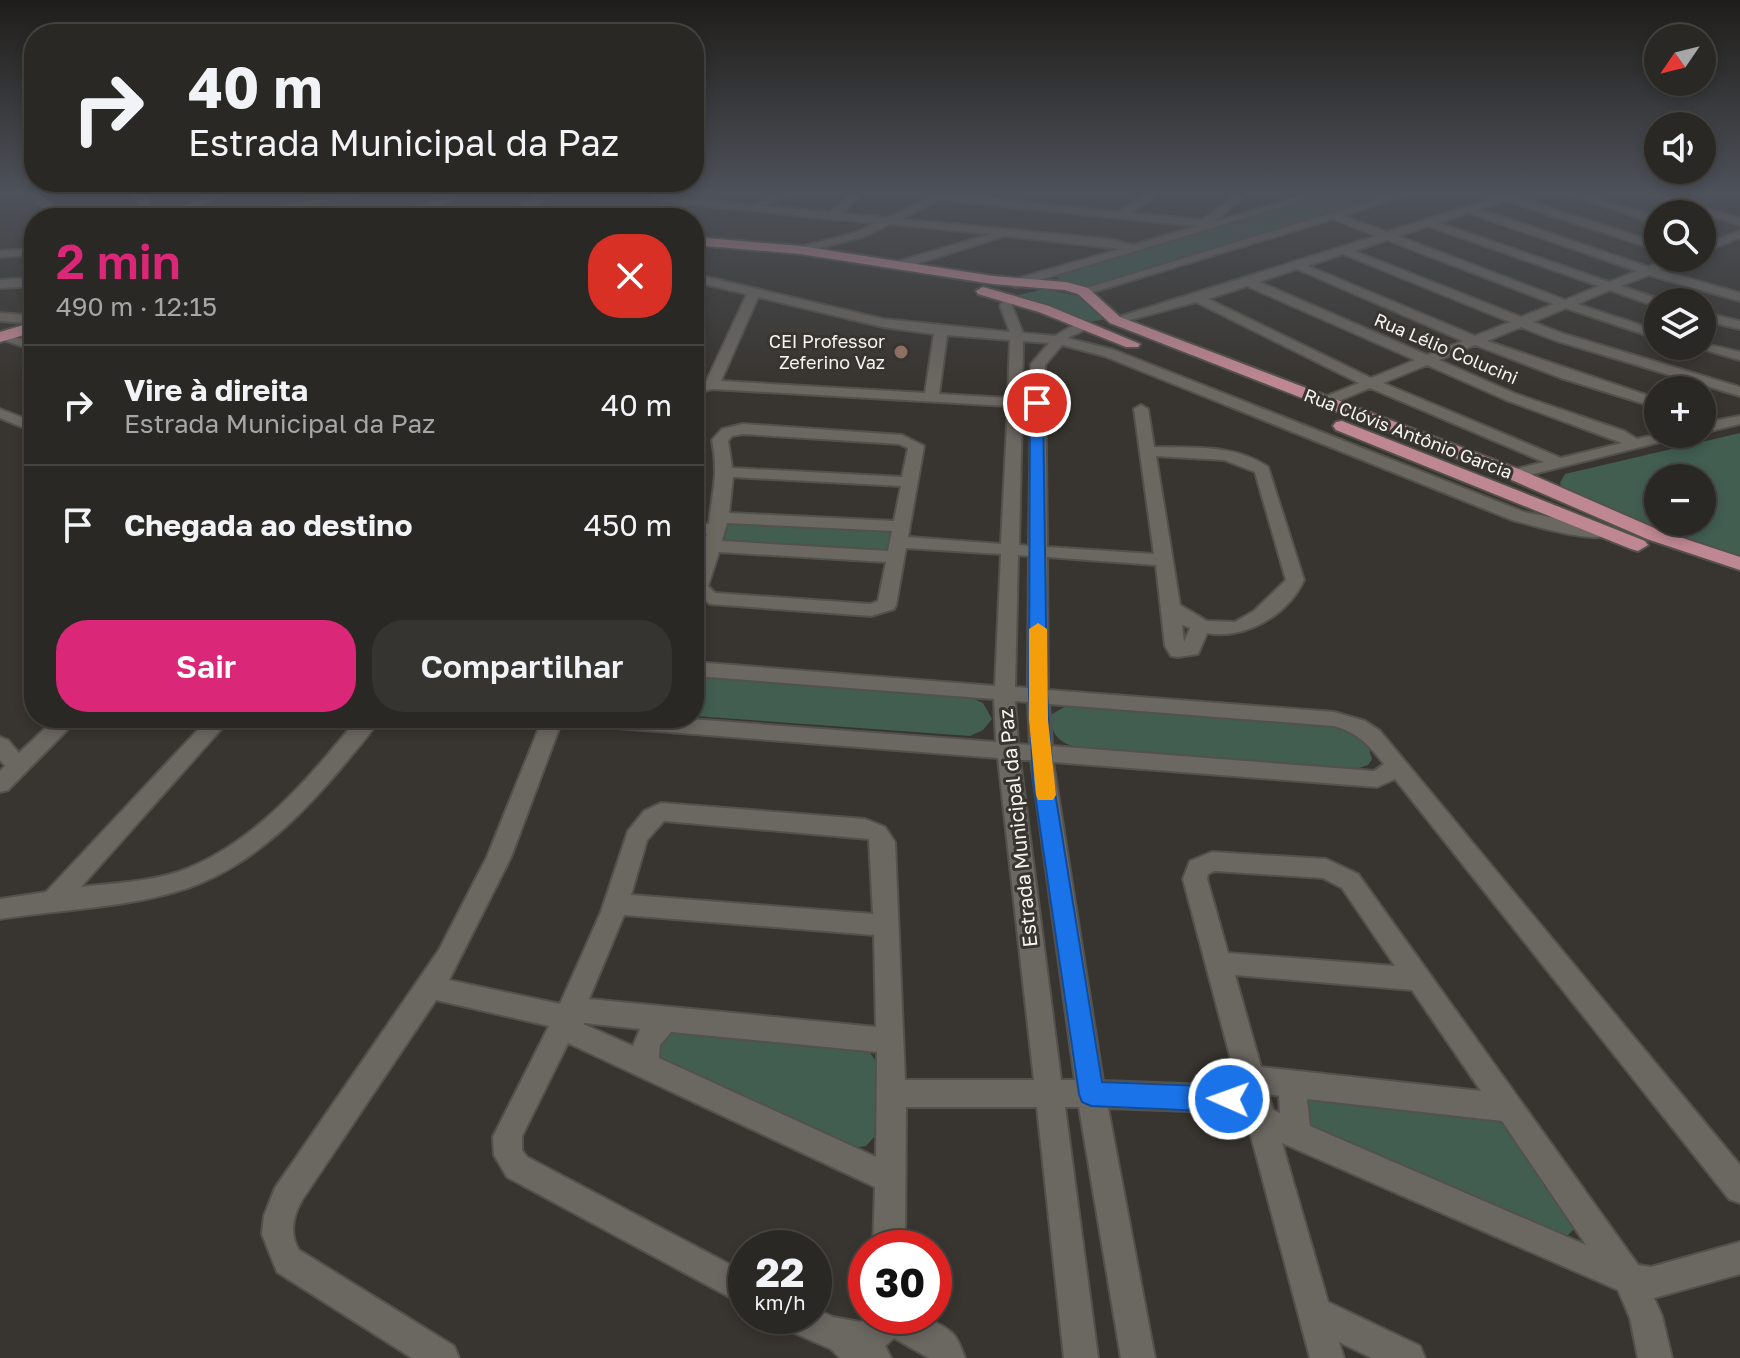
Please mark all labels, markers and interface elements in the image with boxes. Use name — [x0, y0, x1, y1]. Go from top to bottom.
north arrow — [1644, 24, 1716, 96]
map controls — [1644, 24, 1716, 536]
text: 40 m — [188, 53, 322, 120]
icon: right — [56, 56, 160, 160]
button: sound — [1644, 112, 1716, 184]
text: Estrada Municipal da Paz — [188, 121, 619, 164]
button: search — [1644, 200, 1716, 272]
text: 2 min — [56, 232, 181, 290]
button: close — [588, 234, 672, 318]
button: layers — [1644, 288, 1716, 360]
text: 490 m · 12:15 — [56, 291, 217, 322]
street label: Rua Lélio Colucini — [1371, 308, 1522, 388]
place label: CEI Professor Zeferino Vaz — [769, 330, 885, 373]
marker: CEI Professor Zeferino Vaz — [892, 343, 910, 361]
pin — [1003, 369, 1071, 437]
text: Vire à direita — [124, 372, 308, 408]
button: + — [1644, 376, 1716, 448]
icon: arrive — [1015, 381, 1059, 425]
icon: right — [56, 383, 100, 427]
street label: Rua Clóvis Antônio Garcia — [1301, 383, 1516, 483]
text: 40 m — [601, 387, 672, 423]
text: Estrada Municipal da Paz — [124, 408, 435, 439]
button: − — [1644, 464, 1716, 536]
icon: arrive — [56, 503, 100, 547]
text: Chegada ao destino — [124, 507, 412, 543]
text: 450 m — [584, 507, 672, 543]
button: Sair — [56, 620, 356, 712]
button: Compartilhar — [372, 620, 672, 712]
street label: Estrada Municipal da Paz — [993, 708, 1041, 948]
position arrow — [1187, 1057, 1271, 1141]
speed limit sign: 30 — [848, 1230, 952, 1334]
text: 22 — [756, 1248, 804, 1296]
text: km/h — [755, 1290, 805, 1314]

